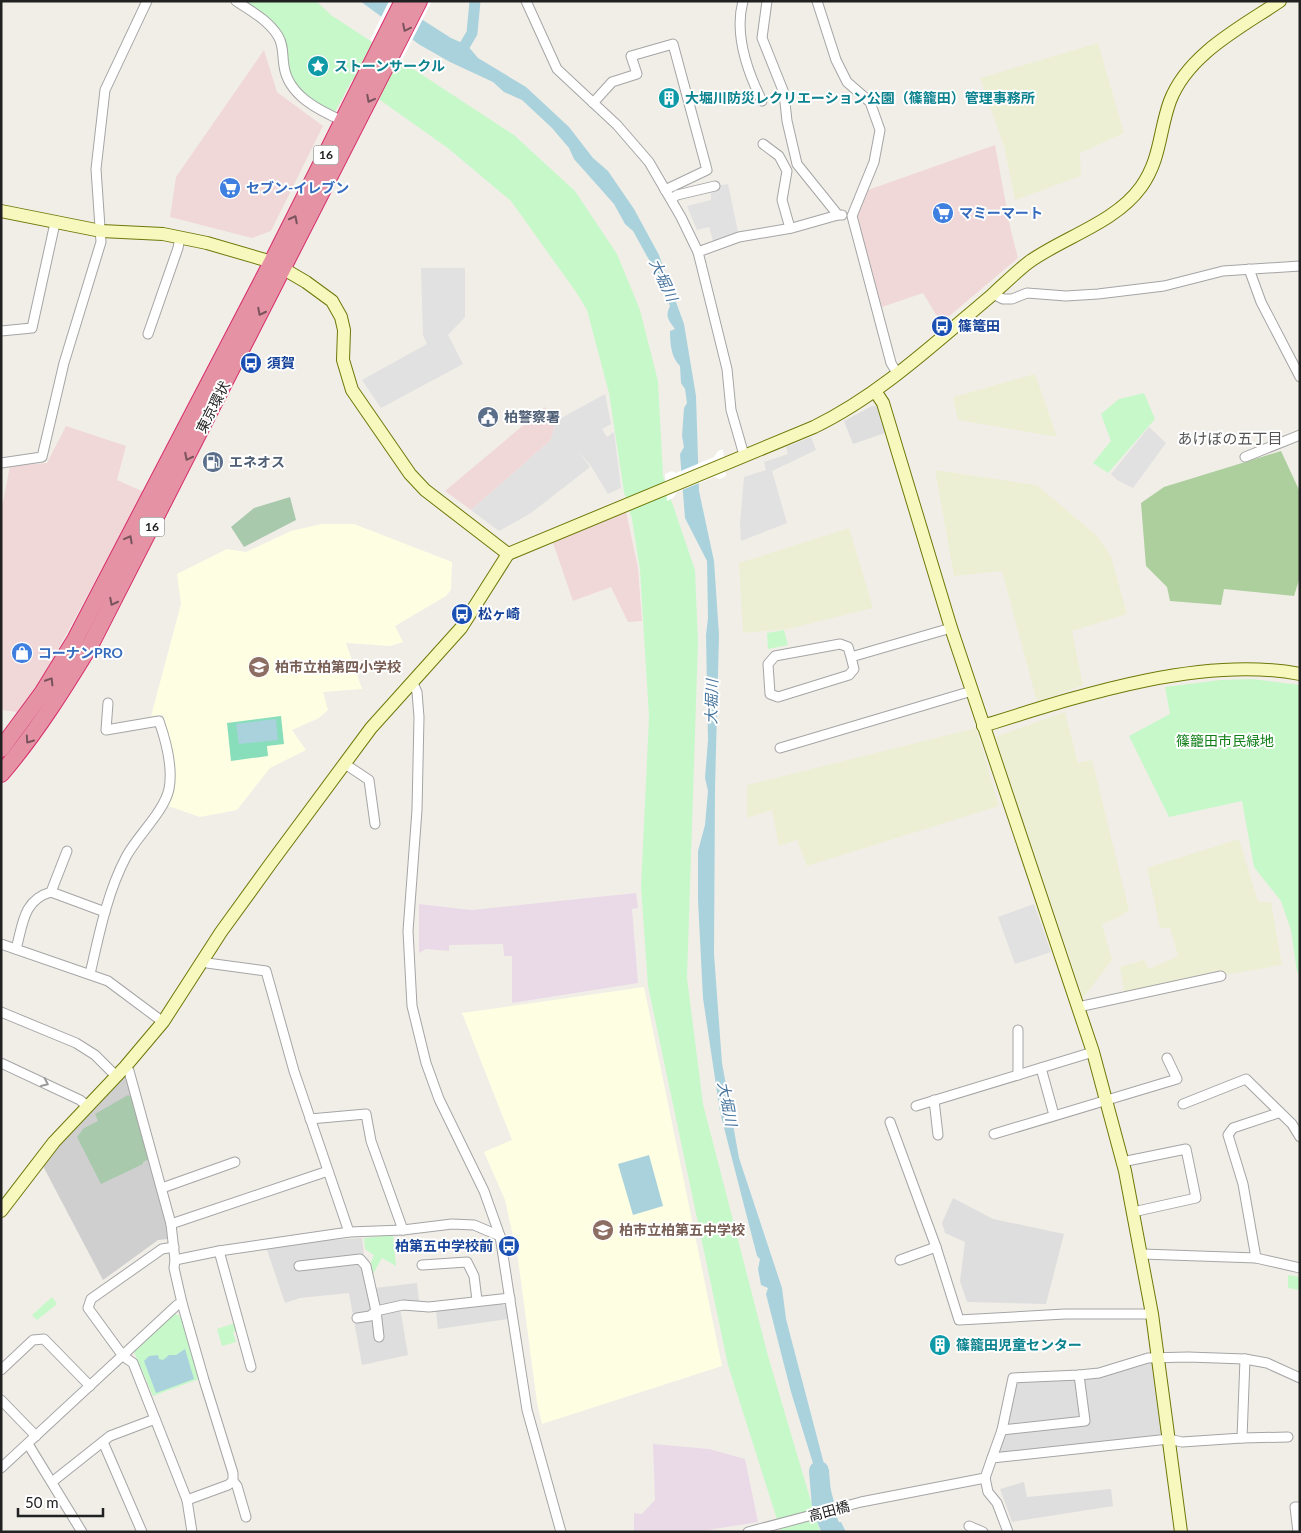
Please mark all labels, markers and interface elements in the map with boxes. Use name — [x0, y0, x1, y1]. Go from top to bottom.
one-way arrow — [402, 23, 412, 32]
place icon: ストーンサークル — [306, 54, 330, 78]
place label: ストーンサークル — [334, 57, 445, 74]
building icon: 大堀川防災レクリエーション公園（篠籠田）管理事務所 — [657, 86, 681, 110]
place label: 大堀川防災レクリエーション公園（篠籠田）管理事務所 — [685, 89, 1035, 106]
one-way arrow — [366, 94, 376, 103]
road number: 16 — [314, 146, 338, 164]
supermarket icon: セブン-イレブン — [218, 176, 242, 200]
place label: セブン-イレブン — [246, 179, 349, 196]
supermarket icon: マミーマート — [931, 201, 955, 225]
place label: マミーマート — [959, 204, 1043, 221]
one-way arrow — [288, 215, 298, 224]
water label: 大堀川 — [646, 255, 682, 306]
one-way arrow — [257, 307, 267, 316]
bus stop icon: 篠篭田 — [930, 314, 954, 338]
place label: 篠篭田 — [958, 317, 1000, 334]
bus stop icon: 須賀 — [239, 351, 263, 375]
place label: 須賀 — [267, 354, 295, 371]
street label: 東京環状 — [192, 378, 233, 436]
public building icon: 柏警察署 — [476, 405, 500, 429]
place label: 柏警察署 — [504, 408, 560, 425]
district label: あけぼの五丁目 — [1177, 429, 1283, 447]
fuel station icon: エネオス — [201, 450, 225, 474]
one-way arrow — [184, 452, 194, 461]
place label: エネオス — [229, 453, 285, 470]
road number: 16 — [140, 518, 164, 536]
one-way arrow — [122, 535, 132, 544]
one-way arrow — [109, 596, 119, 605]
bus stop icon: 松ヶ崎 — [450, 602, 474, 626]
place label: 松ヶ崎 — [478, 605, 520, 622]
shop icon: コーナンPRO — [10, 641, 34, 665]
place label: コーナンPRO — [38, 644, 123, 661]
school or university icon: 柏市立柏第四小学校 — [247, 655, 271, 679]
place label: 柏市立柏第四小学校 — [275, 658, 401, 675]
one-way arrow — [43, 677, 53, 686]
water label: 大堀川 — [702, 677, 720, 725]
park label: 篠籠田市民緑地 — [1176, 732, 1274, 749]
one-way arrow — [26, 734, 34, 743]
one-way arrow — [40, 1077, 49, 1088]
water label: 大堀川 — [715, 1080, 741, 1130]
school or university icon: 柏市立柏第五中学校 — [591, 1218, 615, 1242]
place label: 柏市立柏第五中学校 — [619, 1221, 745, 1238]
bus stop icon: 柏第五中学校前 — [497, 1234, 521, 1258]
place label: 柏第五中学校前 — [395, 1237, 493, 1254]
building icon: 篠籠田児童センター — [928, 1333, 952, 1357]
place label: 篠籠田児童センター — [956, 1336, 1082, 1353]
scale bar — [18, 1486, 102, 1518]
text: 50 m — [25, 1493, 59, 1511]
street label: 高田橋 — [806, 1497, 851, 1524]

